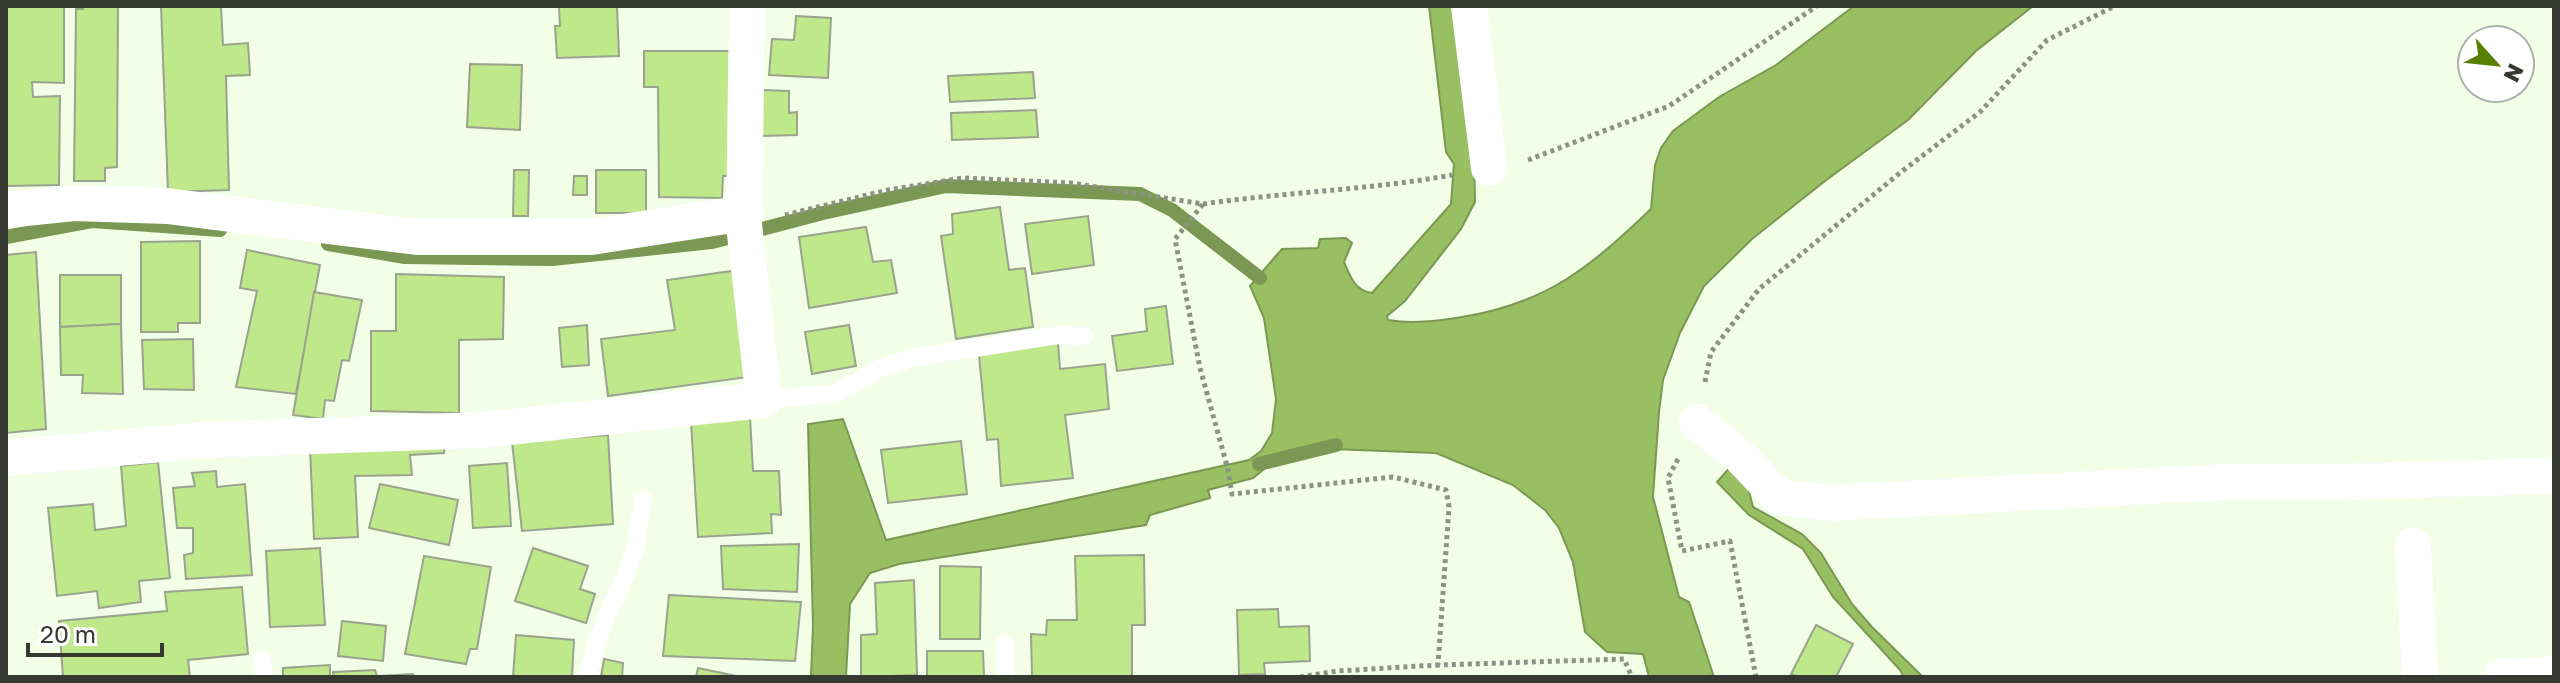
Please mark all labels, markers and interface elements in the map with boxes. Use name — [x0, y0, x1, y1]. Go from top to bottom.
north arrow — [2456, 24, 2536, 104]
text: N — [2498, 60, 2530, 87]
scale bar — [28, 607, 162, 657]
text: 20 m — [40, 619, 96, 648]

